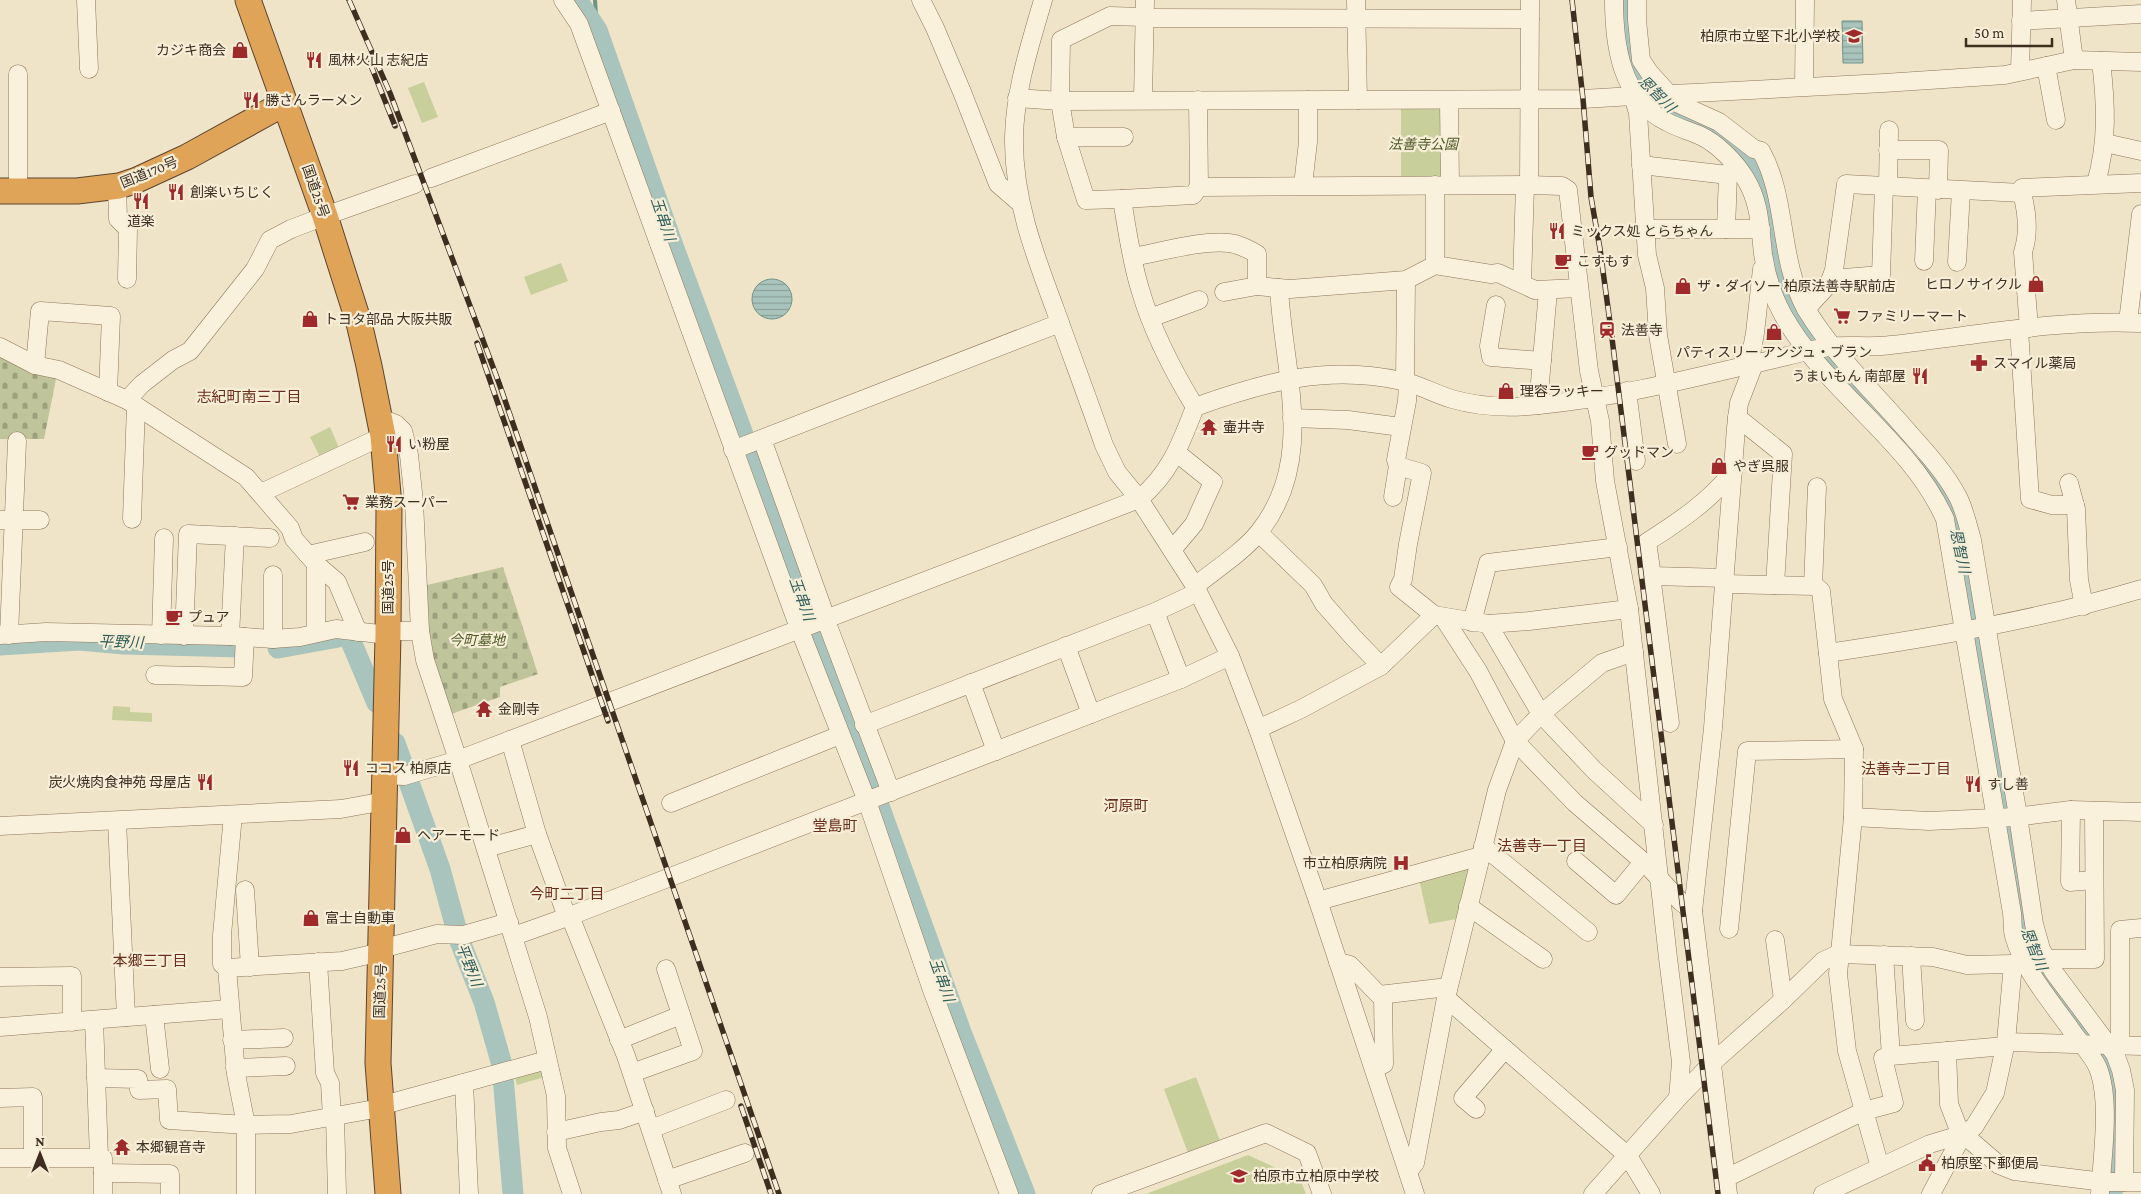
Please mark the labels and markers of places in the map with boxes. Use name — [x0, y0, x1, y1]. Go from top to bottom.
school or university icon: 柏原市立堅下北小学校 — [1844, 26, 1864, 46]
place label: 柏原市立堅下北小学校 — [1700, 28, 1840, 44]
shop icon: カジキ商会 — [230, 40, 250, 60]
place label: カジキ商会 — [156, 42, 226, 58]
restaurant icon: 風林火山 志紀店 — [304, 50, 324, 70]
place label: 風林火山 志紀店 — [328, 52, 429, 68]
restaurant icon: 勝さんラーメン — [241, 90, 261, 110]
place label: 勝さんラーメン — [265, 92, 362, 108]
restaurant icon: 創楽いちじく — [166, 182, 186, 202]
place label: 創楽いちじく — [190, 184, 274, 200]
restaurant icon: 道楽 — [131, 191, 151, 211]
place label: 道楽 — [127, 213, 155, 229]
restaurant icon: ミックス処 とらちゃん — [1547, 221, 1567, 241]
place label: ミックス処 とらちゃん — [1571, 223, 1713, 239]
cafe icon: こすもす — [1553, 251, 1573, 271]
place label: こすもす — [1577, 253, 1633, 269]
shop icon: ヒロノサイクル — [2026, 274, 2046, 294]
shop icon: ザ・ダイソー 柏原法善寺駅前店 — [1673, 276, 1693, 296]
place label: ヒロノサイクル — [1925, 276, 2022, 292]
place label: ザ・ダイソー 柏原法善寺駅前店 — [1697, 278, 1896, 294]
supermarket icon: ファミリーマート — [1832, 306, 1852, 326]
place label: ファミリーマート — [1856, 308, 1968, 324]
shop icon: トヨタ部品 大阪共販 — [300, 309, 320, 329]
place label: トヨタ部品 大阪共販 — [324, 311, 453, 327]
station icon: 法善寺 — [1597, 320, 1617, 340]
place label: 法善寺 — [1621, 322, 1663, 338]
shop icon: パティスリー アンジュ・ブラン — [1764, 322, 1784, 342]
place label: パティスリー アンジュ・ブラン — [1676, 344, 1872, 360]
pharmacy icon: スマイル薬局 — [1969, 353, 1989, 373]
place label: スマイル薬局 — [1993, 355, 2077, 371]
restaurant icon: うまいもん 南部屋 — [1910, 366, 1930, 386]
place label: うまいもん 南部屋 — [1791, 368, 1906, 384]
shop icon: 理容ラッキー — [1496, 381, 1516, 401]
place label: 理容ラッキー — [1520, 383, 1604, 399]
temple icon: 壷井寺 — [1199, 417, 1219, 437]
place label: 壷井寺 — [1223, 419, 1265, 435]
restaurant icon: い粉屋 — [384, 434, 404, 454]
place label: い粉屋 — [408, 436, 450, 452]
cafe icon: グッドマン — [1580, 442, 1600, 462]
place label: グッドマン — [1604, 444, 1674, 460]
shop icon: やぎ呉服 — [1709, 456, 1729, 476]
place label: やぎ呉服 — [1733, 458, 1789, 474]
supermarket icon: 業務スーパー — [341, 492, 361, 512]
place label: 業務スーパー — [365, 494, 449, 510]
cafe icon: プュア — [164, 607, 184, 627]
place label: プュア — [188, 609, 229, 625]
temple icon: 金剛寺 — [474, 699, 494, 719]
place label: 金剛寺 — [498, 701, 540, 717]
restaurant icon: ココス 柏原店 — [341, 758, 361, 778]
place label: ココス 柏原店 — [365, 760, 452, 776]
restaurant icon: 炭火焼肉食神苑 母屋店 — [195, 772, 215, 792]
place label: 炭火焼肉食神苑 母屋店 — [48, 774, 191, 790]
restaurant icon: すし善 — [1963, 774, 1983, 794]
place label: すし善 — [1987, 776, 2029, 792]
shop icon: ヘアーモード — [393, 825, 413, 845]
place label: ヘアーモード — [417, 827, 500, 843]
hospital icon: 市立柏原病院 — [1391, 853, 1411, 873]
place label: 市立柏原病院 — [1303, 855, 1387, 871]
shop icon: 富士自動車 — [301, 908, 321, 928]
place label: 富士自動車 — [325, 910, 395, 926]
temple icon: 本郷観音寺 — [112, 1137, 132, 1157]
place label: 本郷観音寺 — [136, 1139, 206, 1155]
public building icon: 柏原堅下郵便局 — [1917, 1153, 1937, 1173]
place label: 柏原堅下郵便局 — [1941, 1155, 2039, 1171]
school or university icon: 柏原市立柏原中学校 — [1229, 1166, 1249, 1186]
place label: 柏原市立柏原中学校 — [1253, 1168, 1379, 1184]

